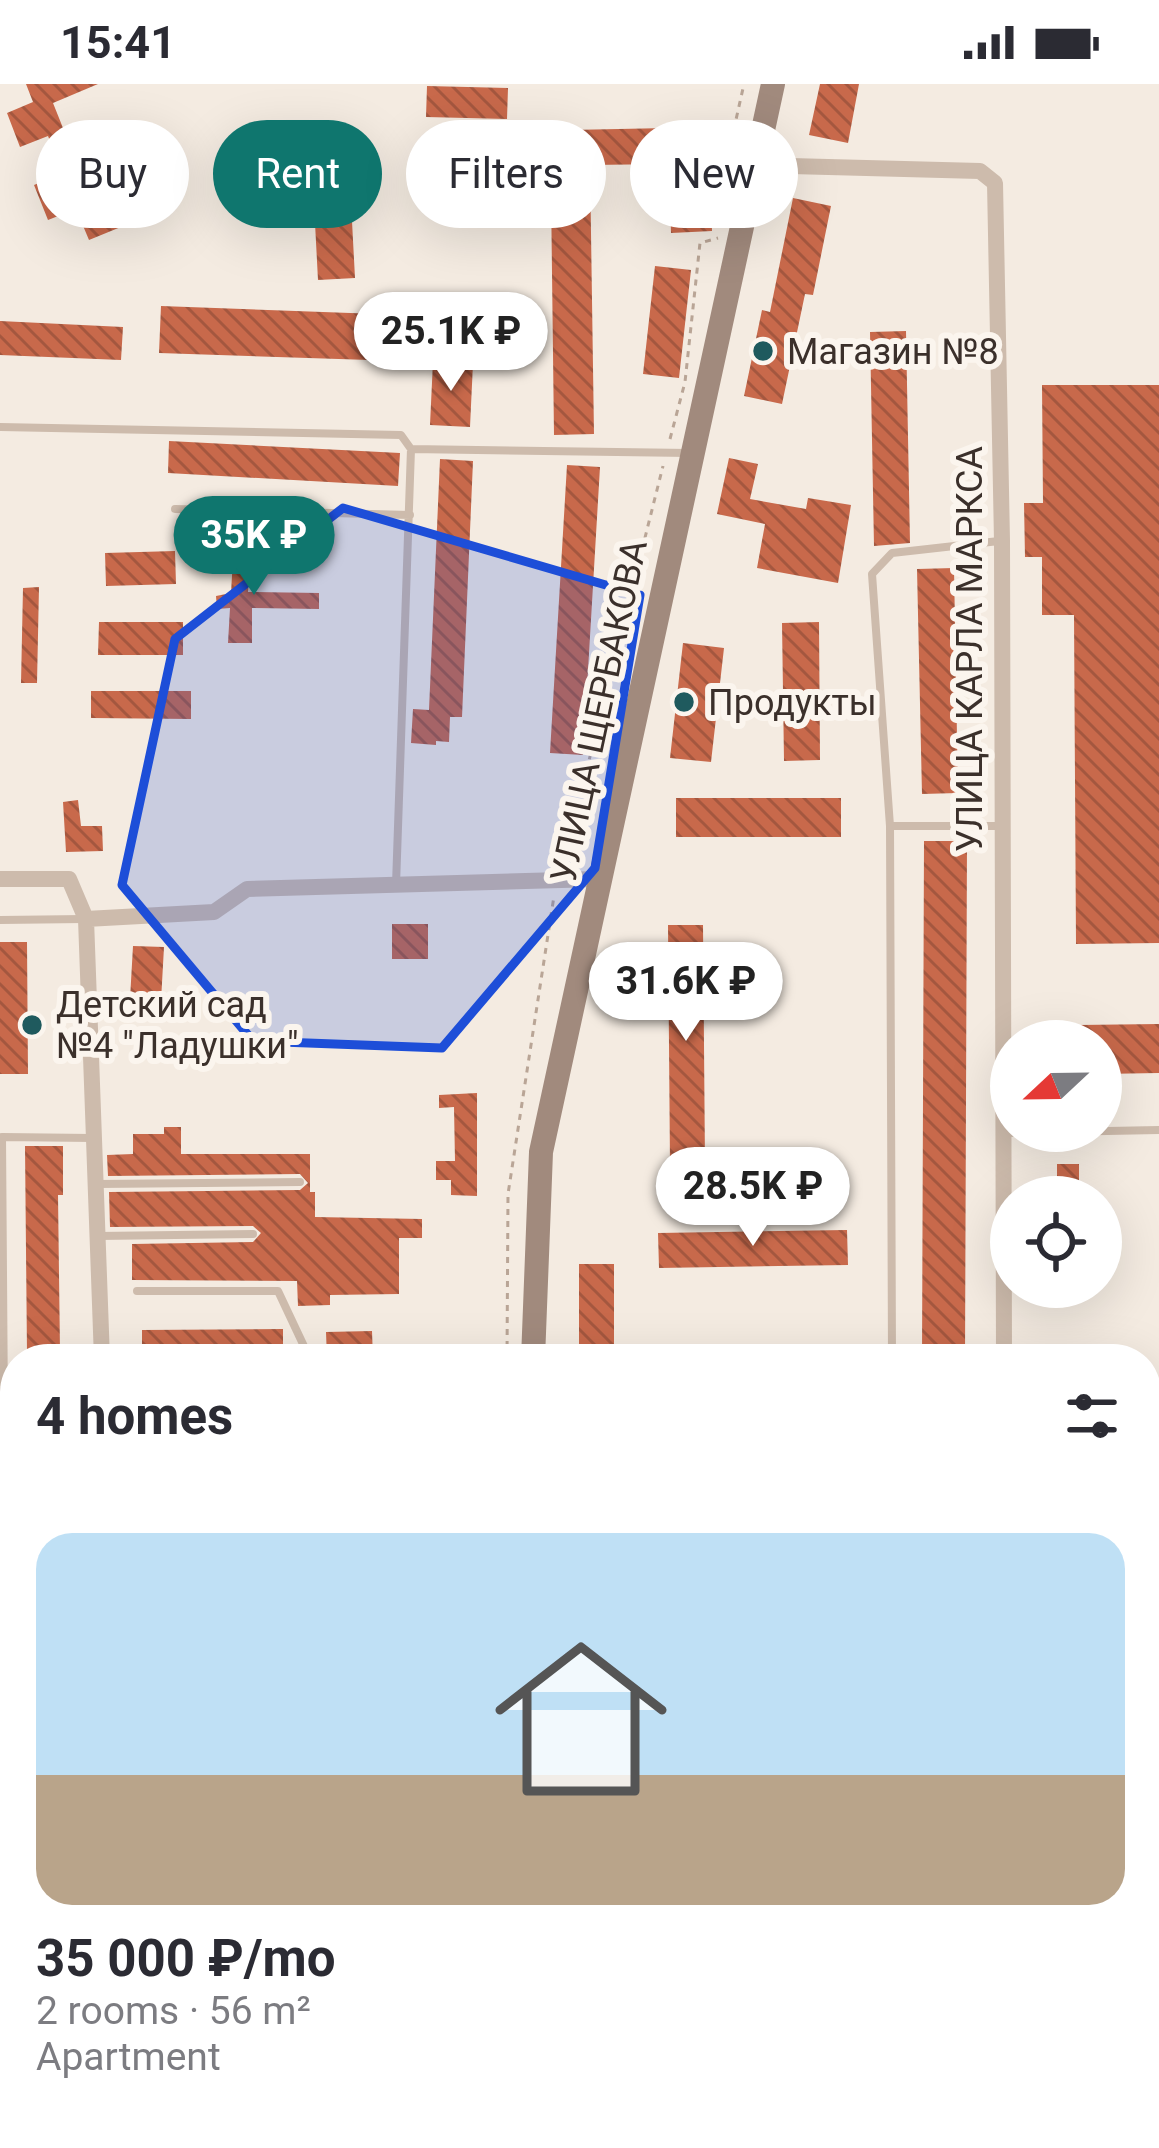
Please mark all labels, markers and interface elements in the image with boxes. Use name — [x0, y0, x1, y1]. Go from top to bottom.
text: 15:41 — [60, 16, 176, 69]
chip: Buy — [36, 120, 189, 228]
chip: Rent — [213, 120, 382, 228]
chip: Filters — [406, 120, 606, 228]
chip: New — [630, 120, 798, 228]
pin: 25.1K ₽ — [340, 292, 562, 394]
text: 25.1K ₽ — [381, 308, 521, 354]
place label: Магазин №8 — [787, 331, 999, 373]
marker: Магазин №8 — [750, 338, 776, 364]
street label: УЛИЦА КАРЛА МАРКСА — [949, 446, 991, 852]
pin: 35K ₽ — [170, 496, 338, 598]
text: 35K ₽ — [201, 512, 307, 558]
street label: УЛИЦА ЩЕРБАКОВА — [542, 535, 656, 886]
place label: Продукты — [708, 682, 877, 724]
marker: Продукты — [671, 689, 697, 715]
pin: 31.6K ₽ — [575, 942, 797, 1044]
text: 31.6K ₽ — [616, 958, 756, 1004]
place label: Детский сад №4 "Ладушки" — [56, 984, 298, 1067]
marker: Детский сад №4 "Ладушки" — [19, 1012, 45, 1038]
north arrow — [990, 1020, 1122, 1152]
map controls — [990, 1020, 1122, 1308]
pin: 28.5K ₽ — [642, 1147, 864, 1249]
text: 28.5K ₽ — [683, 1163, 823, 1209]
button: locate — [990, 1176, 1122, 1308]
icon: filters — [1059, 1383, 1125, 1449]
text: 4 homes — [36, 1387, 233, 1446]
icon: home — [473, 1611, 689, 1827]
text: 35 000 ₽/mo — [36, 1929, 336, 1988]
text: 2 rooms · 56 m² — [36, 1988, 311, 2034]
text: Apartment — [36, 2034, 221, 2080]

